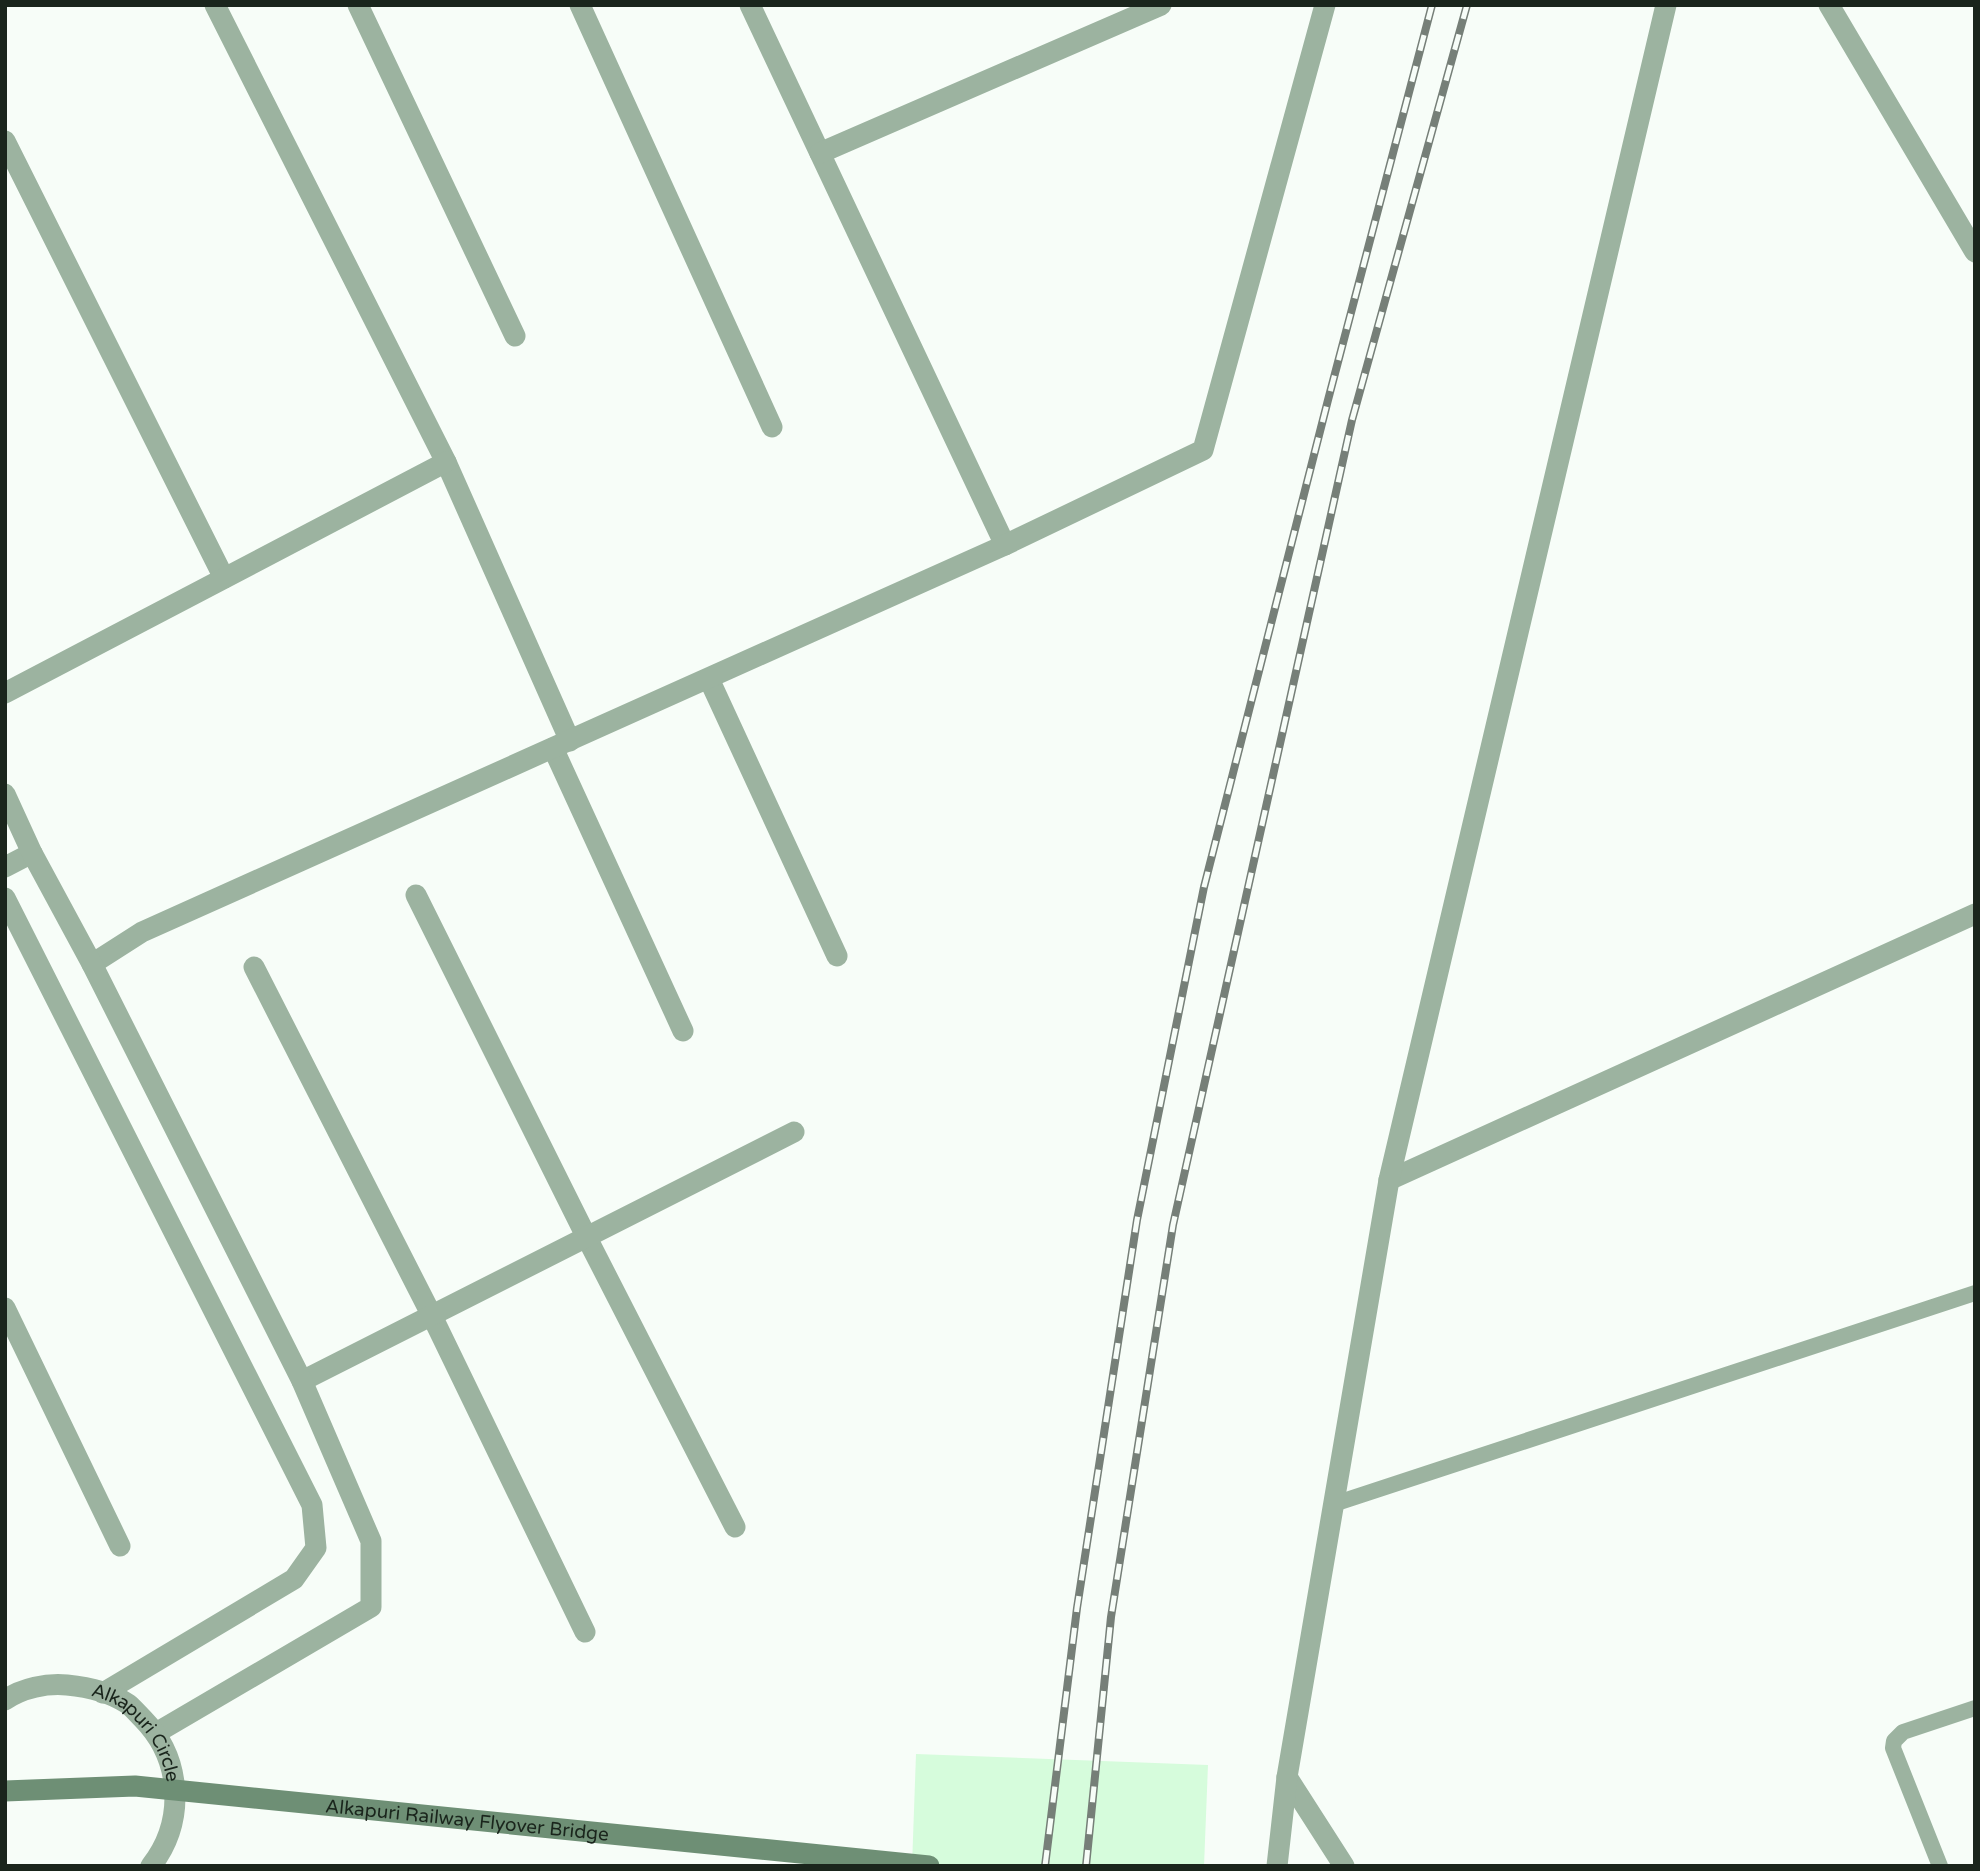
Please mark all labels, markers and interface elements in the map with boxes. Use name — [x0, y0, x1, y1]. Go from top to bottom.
street label: Alkapuri Circle — [89, 1679, 184, 1784]
street label: Alkapuri Railway Flyover Bridge — [324, 1795, 610, 1846]

